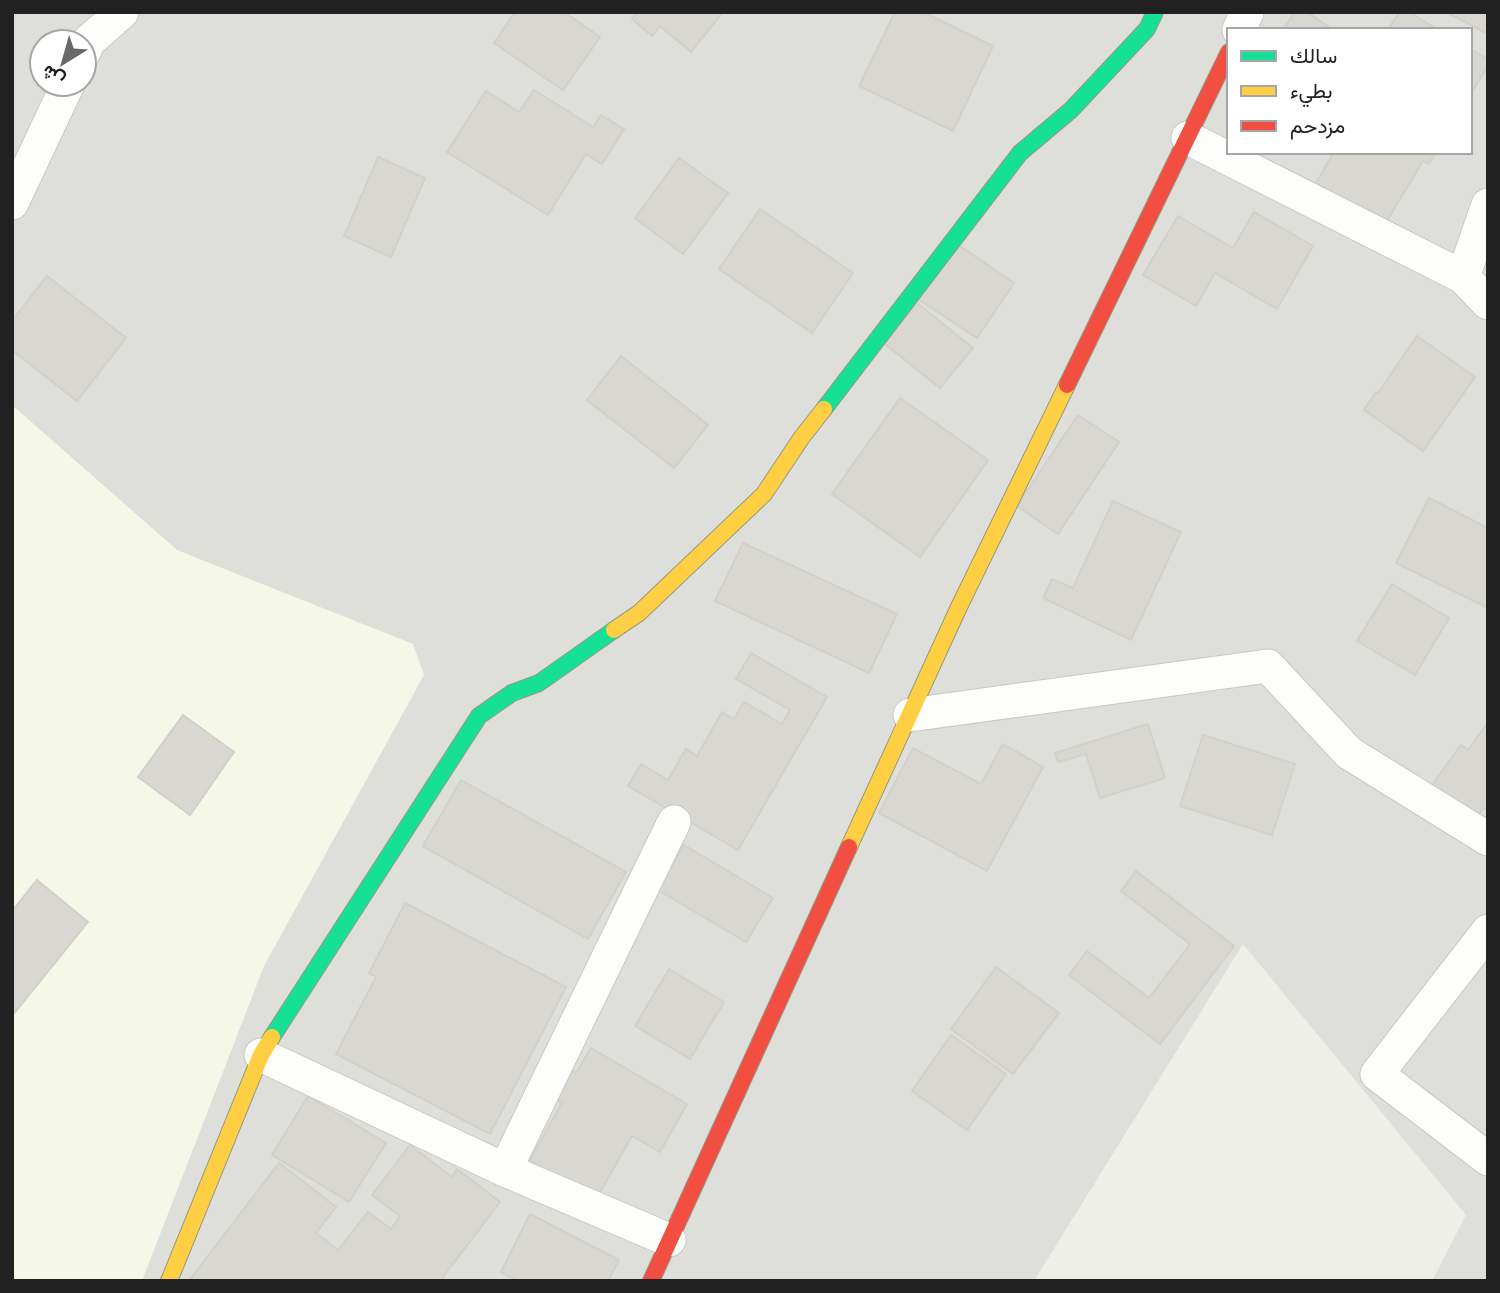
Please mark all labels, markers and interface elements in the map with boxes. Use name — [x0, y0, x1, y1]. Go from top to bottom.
north arrow — [28, 28, 98, 98]
legend — [1227, 28, 1472, 154]
text: سالك — [1290, 41, 1337, 69]
text: ش — [36, 60, 69, 93]
text: بطيء — [1290, 76, 1333, 108]
text: مزدحم — [1290, 111, 1345, 140]

